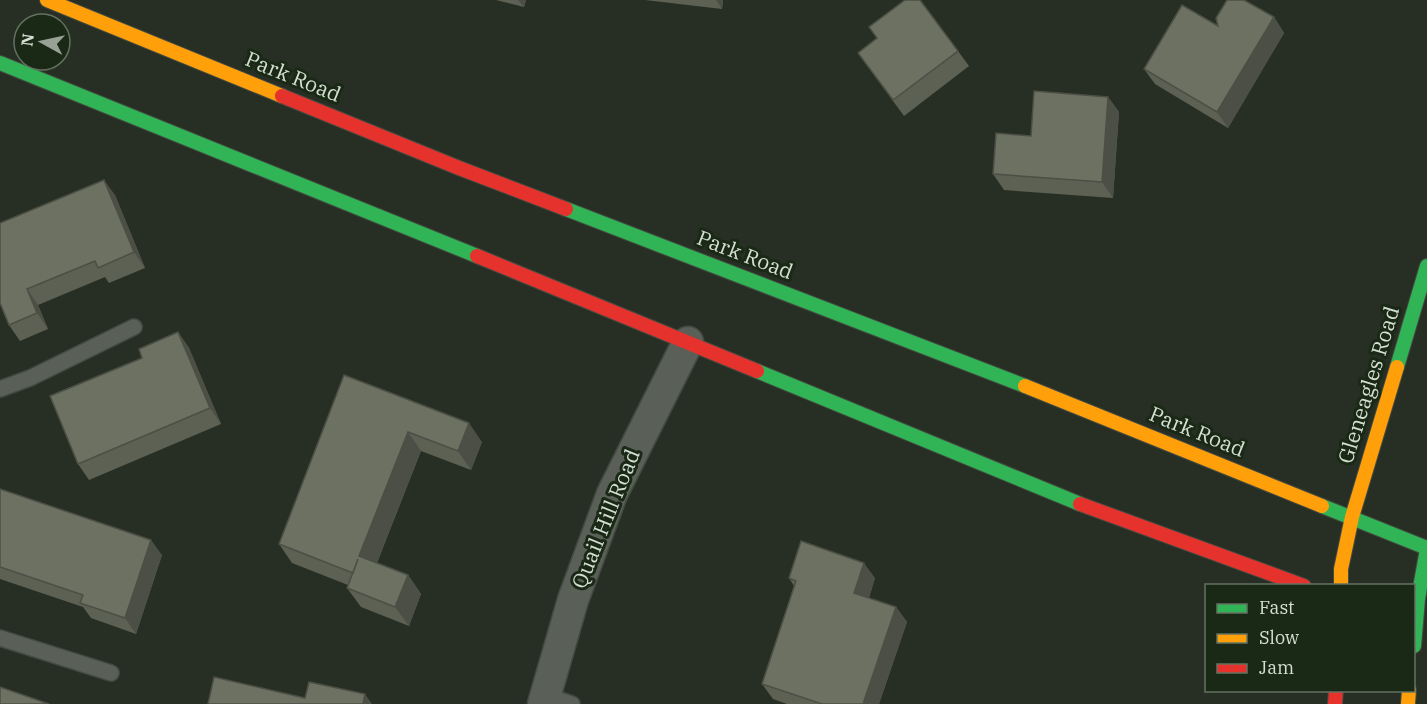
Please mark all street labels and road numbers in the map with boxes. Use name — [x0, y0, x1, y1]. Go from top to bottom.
street label: Park Road — [241, 44, 346, 108]
street label: Park Road — [693, 223, 798, 285]
street label: Gleneagles Road — [1331, 302, 1405, 467]
street label: Park Road — [1145, 399, 1250, 463]
street label: Quail Hill Road — [564, 445, 646, 592]

